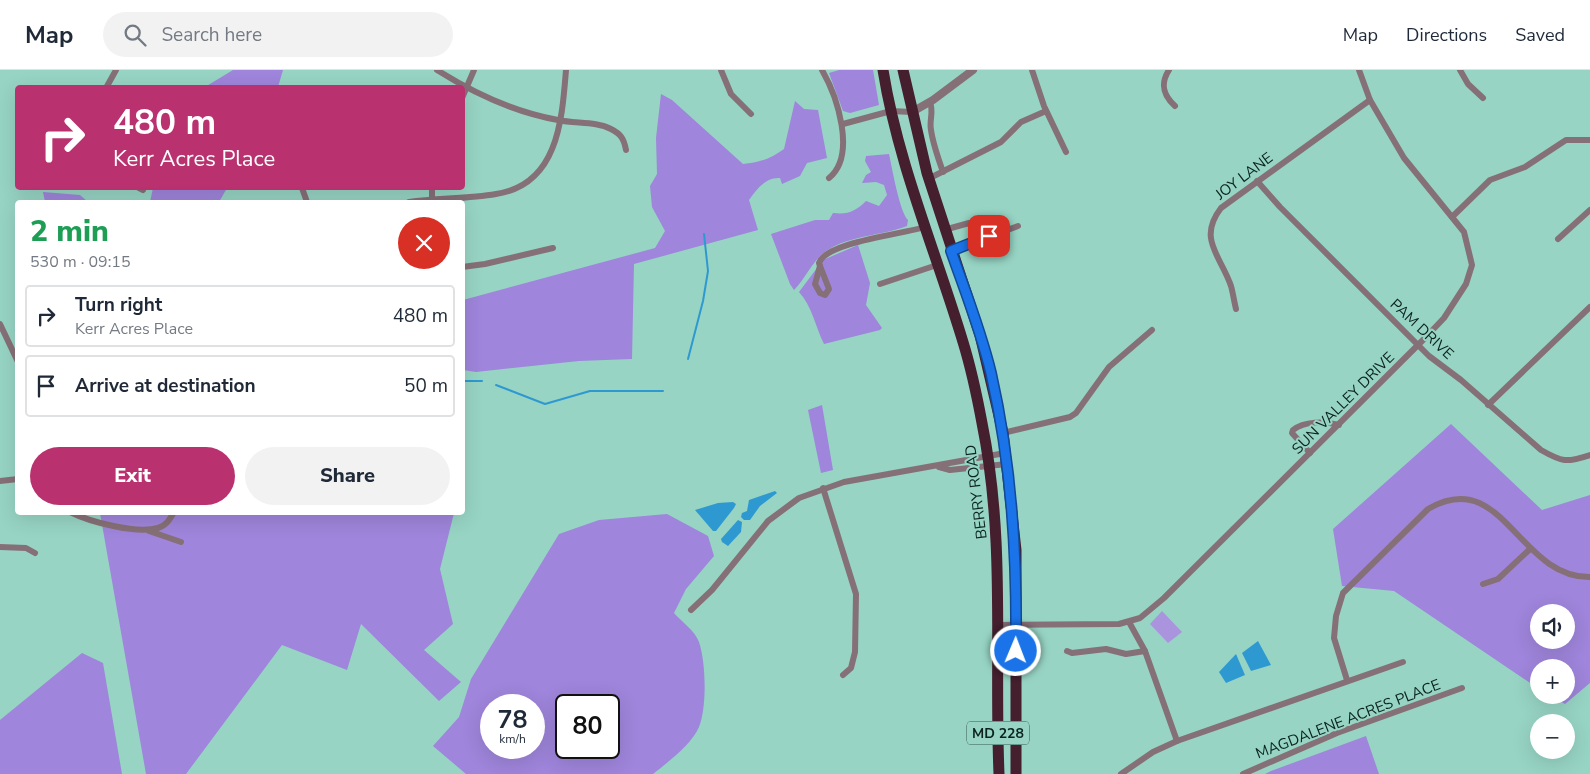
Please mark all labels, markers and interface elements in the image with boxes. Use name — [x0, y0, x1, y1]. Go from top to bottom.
search box — [103, 12, 453, 57]
text: Map — [25, 19, 73, 51]
icon: search — [121, 21, 149, 49]
text: Search here — [161, 22, 262, 48]
text: Map — [1343, 23, 1378, 47]
text: Directions — [1406, 23, 1487, 47]
text: Saved — [1515, 23, 1565, 47]
text: 480 m — [113, 99, 216, 146]
icon: right — [30, 105, 95, 170]
text: Kerr Acres Place — [113, 144, 275, 174]
street label: JOY LANE — [1210, 148, 1277, 205]
text: 2 min — [30, 211, 109, 252]
pin — [968, 215, 1010, 257]
button: close — [398, 217, 450, 269]
icon: arrive — [975, 222, 1003, 250]
text: 530 m · 09:15 — [30, 251, 131, 273]
text: Turn right — [75, 292, 162, 318]
street label: PAM DRIVE — [1386, 294, 1458, 364]
icon: right — [32, 302, 60, 330]
text: 480 m — [393, 303, 448, 329]
text: Kerr Acres Place — [75, 318, 193, 340]
street label: SUN VALLEY DRIVE — [1287, 347, 1399, 459]
icon: arrive — [32, 372, 60, 400]
text: Arrive at destination — [75, 373, 256, 399]
text: 50 m — [404, 373, 448, 399]
street label: BERRY ROAD — [960, 444, 992, 540]
button: Exit — [30, 447, 235, 505]
button: Share — [245, 447, 450, 505]
map controls — [1530, 604, 1575, 759]
button: sound — [1530, 604, 1575, 649]
position arrow — [989, 624, 1041, 676]
button: + — [1530, 659, 1575, 704]
street label: MAGDALENE ACRES PLACE — [1253, 674, 1443, 764]
speed limit sign: 80 — [555, 694, 620, 759]
text: 78 — [497, 703, 528, 737]
button: − — [1530, 714, 1575, 759]
road number: MD 228 — [967, 721, 1029, 744]
text: km/h — [499, 731, 526, 747]

